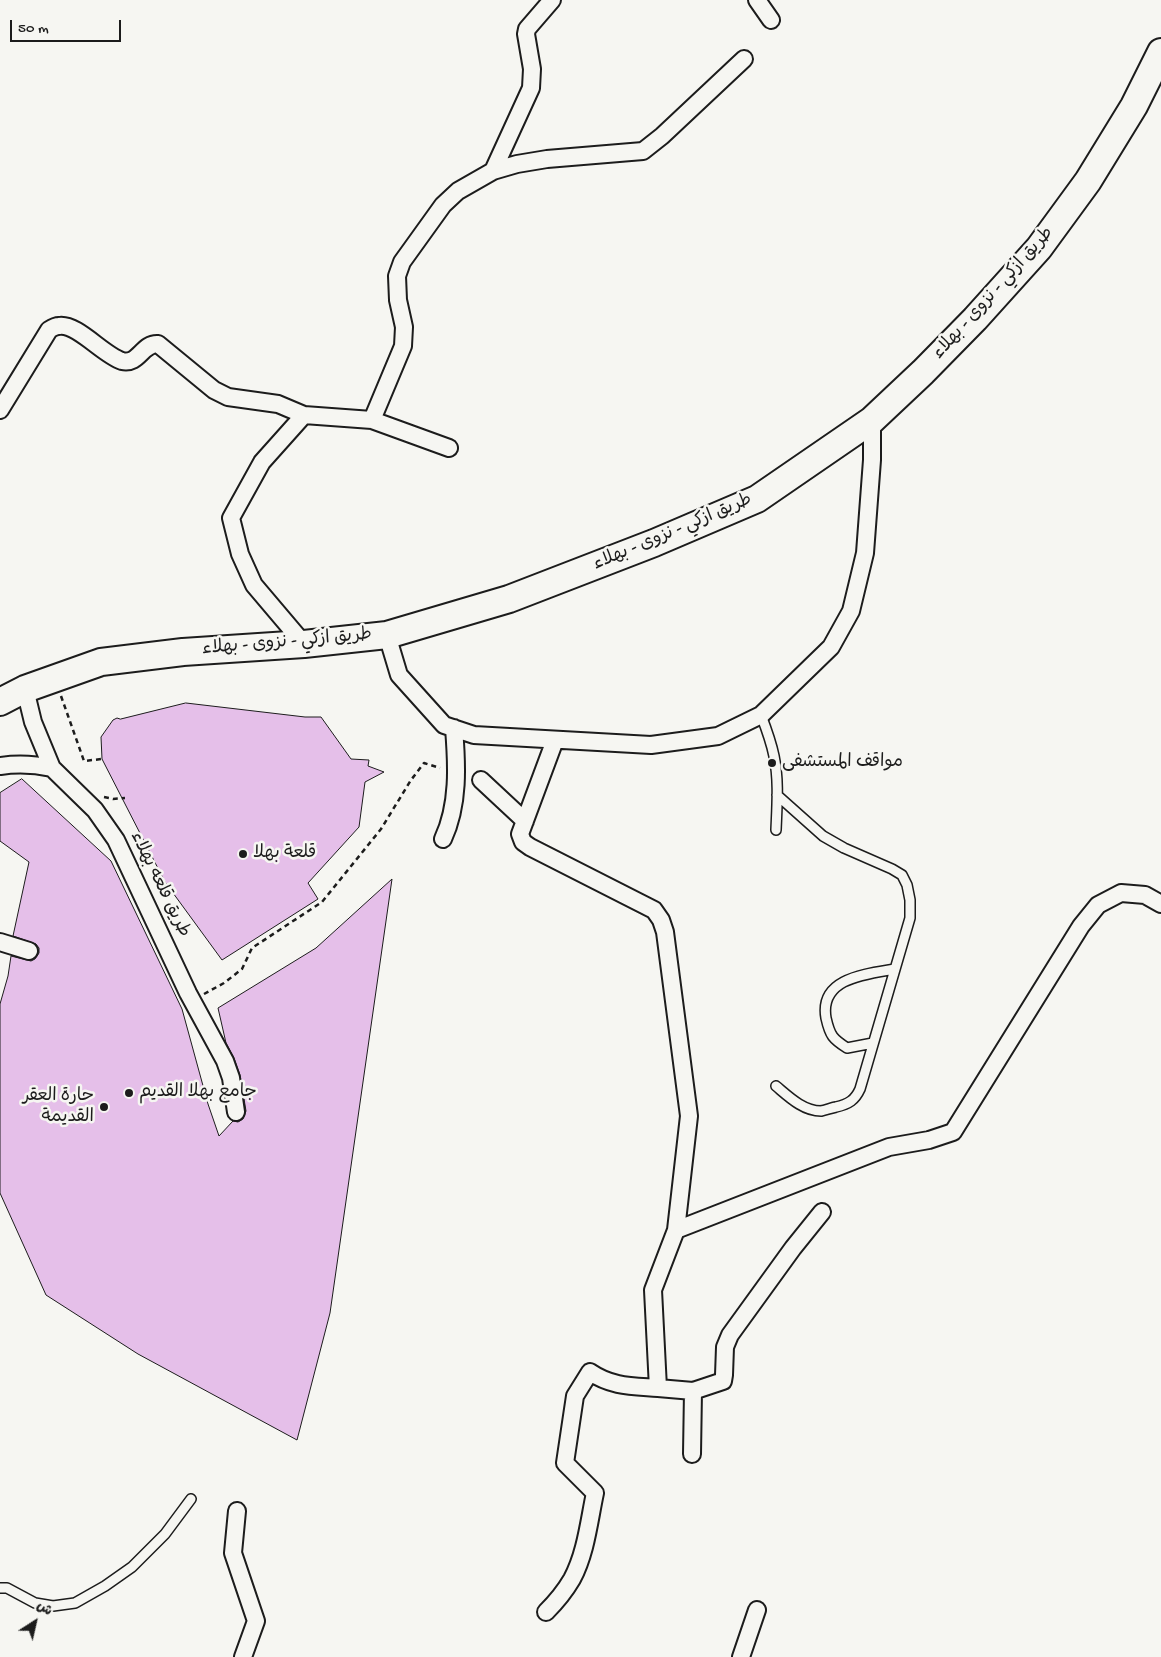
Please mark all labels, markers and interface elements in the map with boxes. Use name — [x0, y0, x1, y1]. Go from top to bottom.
scale bar — [12, 10, 124, 42]
text: 50 m — [18, 20, 49, 38]
street label: طريق ازكي - نزوى - بهلاء — [929, 223, 1059, 365]
street label: طريق ازكي - نزوى - بهلاء — [590, 490, 756, 576]
street label: طريق ازكي - نزوى - بهلاء — [201, 625, 373, 661]
place label: مواقف المستشفى — [782, 752, 903, 774]
marker: مواقف المستشفى — [766, 757, 778, 769]
street label: طريق قلعه بهلاء — [124, 829, 194, 941]
place label: قلعة بهلا — [253, 843, 316, 865]
marker: قلعة بهلا — [237, 848, 249, 860]
place label: جامع بهلا القديم — [139, 1082, 257, 1104]
place label: حارة العقر القديمة — [23, 1086, 94, 1128]
marker: جامع بهلا القديم — [123, 1087, 135, 1099]
marker: حارة العقر القديمة — [98, 1101, 110, 1113]
north arrow — [10, 1597, 60, 1647]
text: ش — [33, 1598, 55, 1621]

